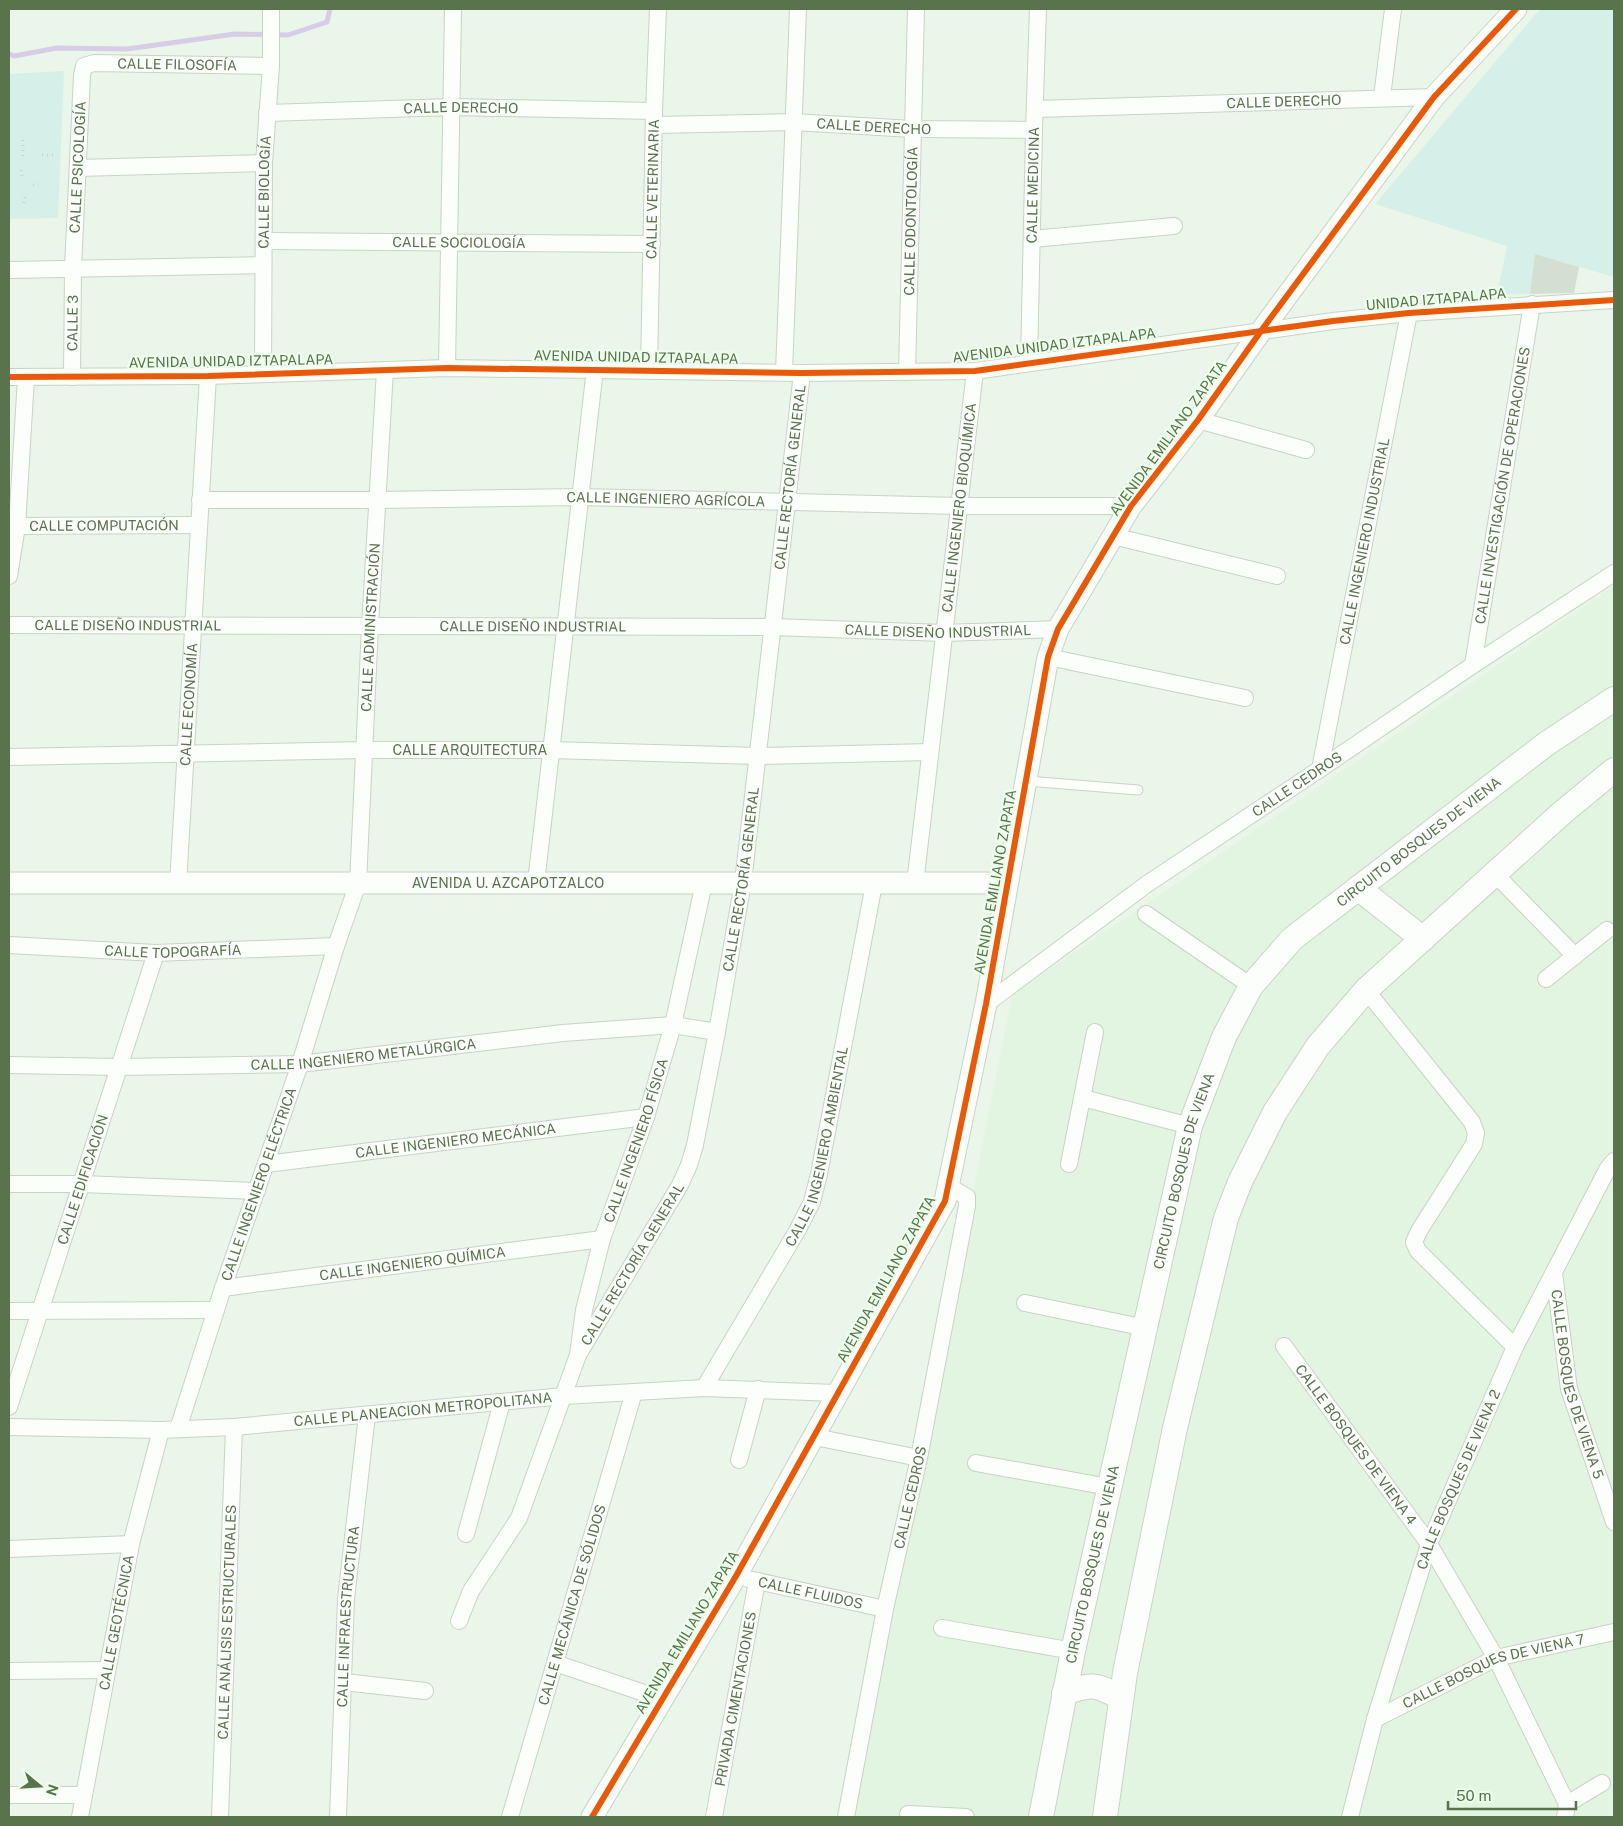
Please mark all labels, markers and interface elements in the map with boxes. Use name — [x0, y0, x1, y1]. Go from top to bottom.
street label: CALLE FILOSOFÍA — [117, 55, 237, 73]
street label: CALLE DERECHO — [1226, 92, 1342, 111]
street label: CALLE DERECHO — [403, 99, 519, 117]
street label: CALLE PSICOLOGÍA — [67, 101, 89, 234]
street label: CALLE DERECHO — [816, 115, 931, 137]
street label: CALLE VETERINARIA — [643, 119, 662, 259]
street label: CALLE MEDICINA — [1024, 126, 1042, 244]
street label: CALLE BIOLOGÍA — [256, 135, 274, 249]
street label: CALLE ODONTOLOGÍA — [901, 146, 921, 296]
street label: CALLE SOCIOLOGÍA — [392, 234, 526, 251]
street label: UNIDAD IZTAPALAPA — [1365, 285, 1507, 313]
street label: CALLE 3 — [64, 295, 81, 351]
street label: AVENIDA UNIDAD IZTAPALAPA — [951, 325, 1157, 365]
street label: CALLE INVESTIGACIÓN DE OPERACIONES — [1472, 346, 1533, 625]
street label: AVENIDA UNIDAD IZTAPALAPA — [533, 347, 739, 367]
street label: AVENIDA UNIDAD IZTAPALAPA — [128, 351, 334, 371]
street label: AVENIDA EMILIANO ZAPATA — [1106, 357, 1230, 519]
street label: CALLE RECTORÍA GENERAL — [771, 384, 809, 571]
street label: CALLE INGENIERO BIOQUÍMICA — [939, 402, 979, 613]
street label: CALLE INGENIERO INDUSTRIAL — [1336, 436, 1392, 646]
street label: CALLE INGENIERO AGRÍCOLA — [566, 489, 766, 509]
street label: CALLE COMPUTACIÓN — [29, 515, 179, 534]
street label: CALLE ADMINISTRACIÓN — [358, 542, 383, 712]
street label: CALLE DISEÑO INDUSTRIAL — [35, 616, 221, 634]
street label: CALLE DISEÑO INDUSTRIAL — [440, 617, 626, 635]
street label: CALLE DISEÑO INDUSTRIAL — [844, 622, 1032, 641]
street label: CALLE ECONOMÍA — [177, 642, 200, 766]
street label: CALLE ARQUITECTURA — [392, 742, 547, 758]
street label: CALLE CEDROS — [1249, 748, 1345, 820]
street label: CIRCUITO BOSQUES DE VIENA — [1333, 774, 1504, 910]
street label: CALLE RECTORÍA GENERAL — [720, 786, 762, 973]
street label: AVENIDA EMILIANO ZAPATA — [971, 788, 1019, 976]
street label: AVENIDA U. AZCAPOTZALCO — [412, 875, 604, 891]
street label: CALLE TOPOGRAFÍA — [104, 941, 242, 961]
street label: CALLE INGENIERO METALÚRGICA — [251, 1035, 477, 1073]
street label: CALLE INGENIERO AMBIENTAL — [782, 1045, 851, 1249]
street label: CALLE INGENIERO FÍSICA — [601, 1056, 671, 1225]
street label: CIRCUITO BOSQUES DE VIENA — [1150, 1070, 1218, 1271]
street label: CALLE INGENIERO ELÉCTRICA — [218, 1085, 299, 1283]
street label: CALLE EDIFICACIÓN — [54, 1113, 111, 1247]
street label: CALLE INGENIERO MECÁNICA — [354, 1120, 557, 1161]
street label: CALLE RECTORÍA GENERAL — [578, 1180, 687, 1348]
street label: AVENIDA EMILIANO ZAPATA — [833, 1193, 939, 1365]
street label: CALLE INGENIERO QUÍMICA — [318, 1244, 506, 1283]
street label: CALLE BOSQUES DE VIENA 5 — [1548, 1289, 1607, 1481]
street label: CALLE BOSQUES DE VIENA 4 — [1292, 1361, 1420, 1528]
street label: CALLE BOSQUES DE VIENA 2 — [1414, 1387, 1503, 1571]
street label: CALLE PLANEACION METROPOLITANA — [293, 1389, 553, 1429]
street label: CALLE CEDROS — [891, 1445, 929, 1550]
street label: CIRCUITO BOSQUES DE VIENA — [1063, 1463, 1122, 1665]
street label: CALLE MECÁNICA DE SÓLIDOS — [535, 1503, 609, 1707]
street label: CALLE ANÁLISIS ESTRUCTURALES — [215, 1505, 239, 1740]
street label: CALLE INFRAESTRUCTURA — [334, 1525, 362, 1708]
street label: AVENIDA EMILIANO ZAPATA — [632, 1547, 742, 1717]
street label: CALLE GEOTÉCNICA — [96, 1553, 137, 1691]
street label: CALLE FLUIDOS — [757, 1573, 864, 1612]
street label: PRIVADA CIMENTACIONES — [712, 1610, 759, 1788]
street label: CALLE BOSQUES DE VIENA 7 — [1400, 1631, 1586, 1712]
north arrow — [15, 1761, 65, 1811]
scale bar — [1448, 1778, 1576, 1810]
text: N — [43, 1782, 62, 1798]
text: 50 m — [1456, 1787, 1491, 1804]

